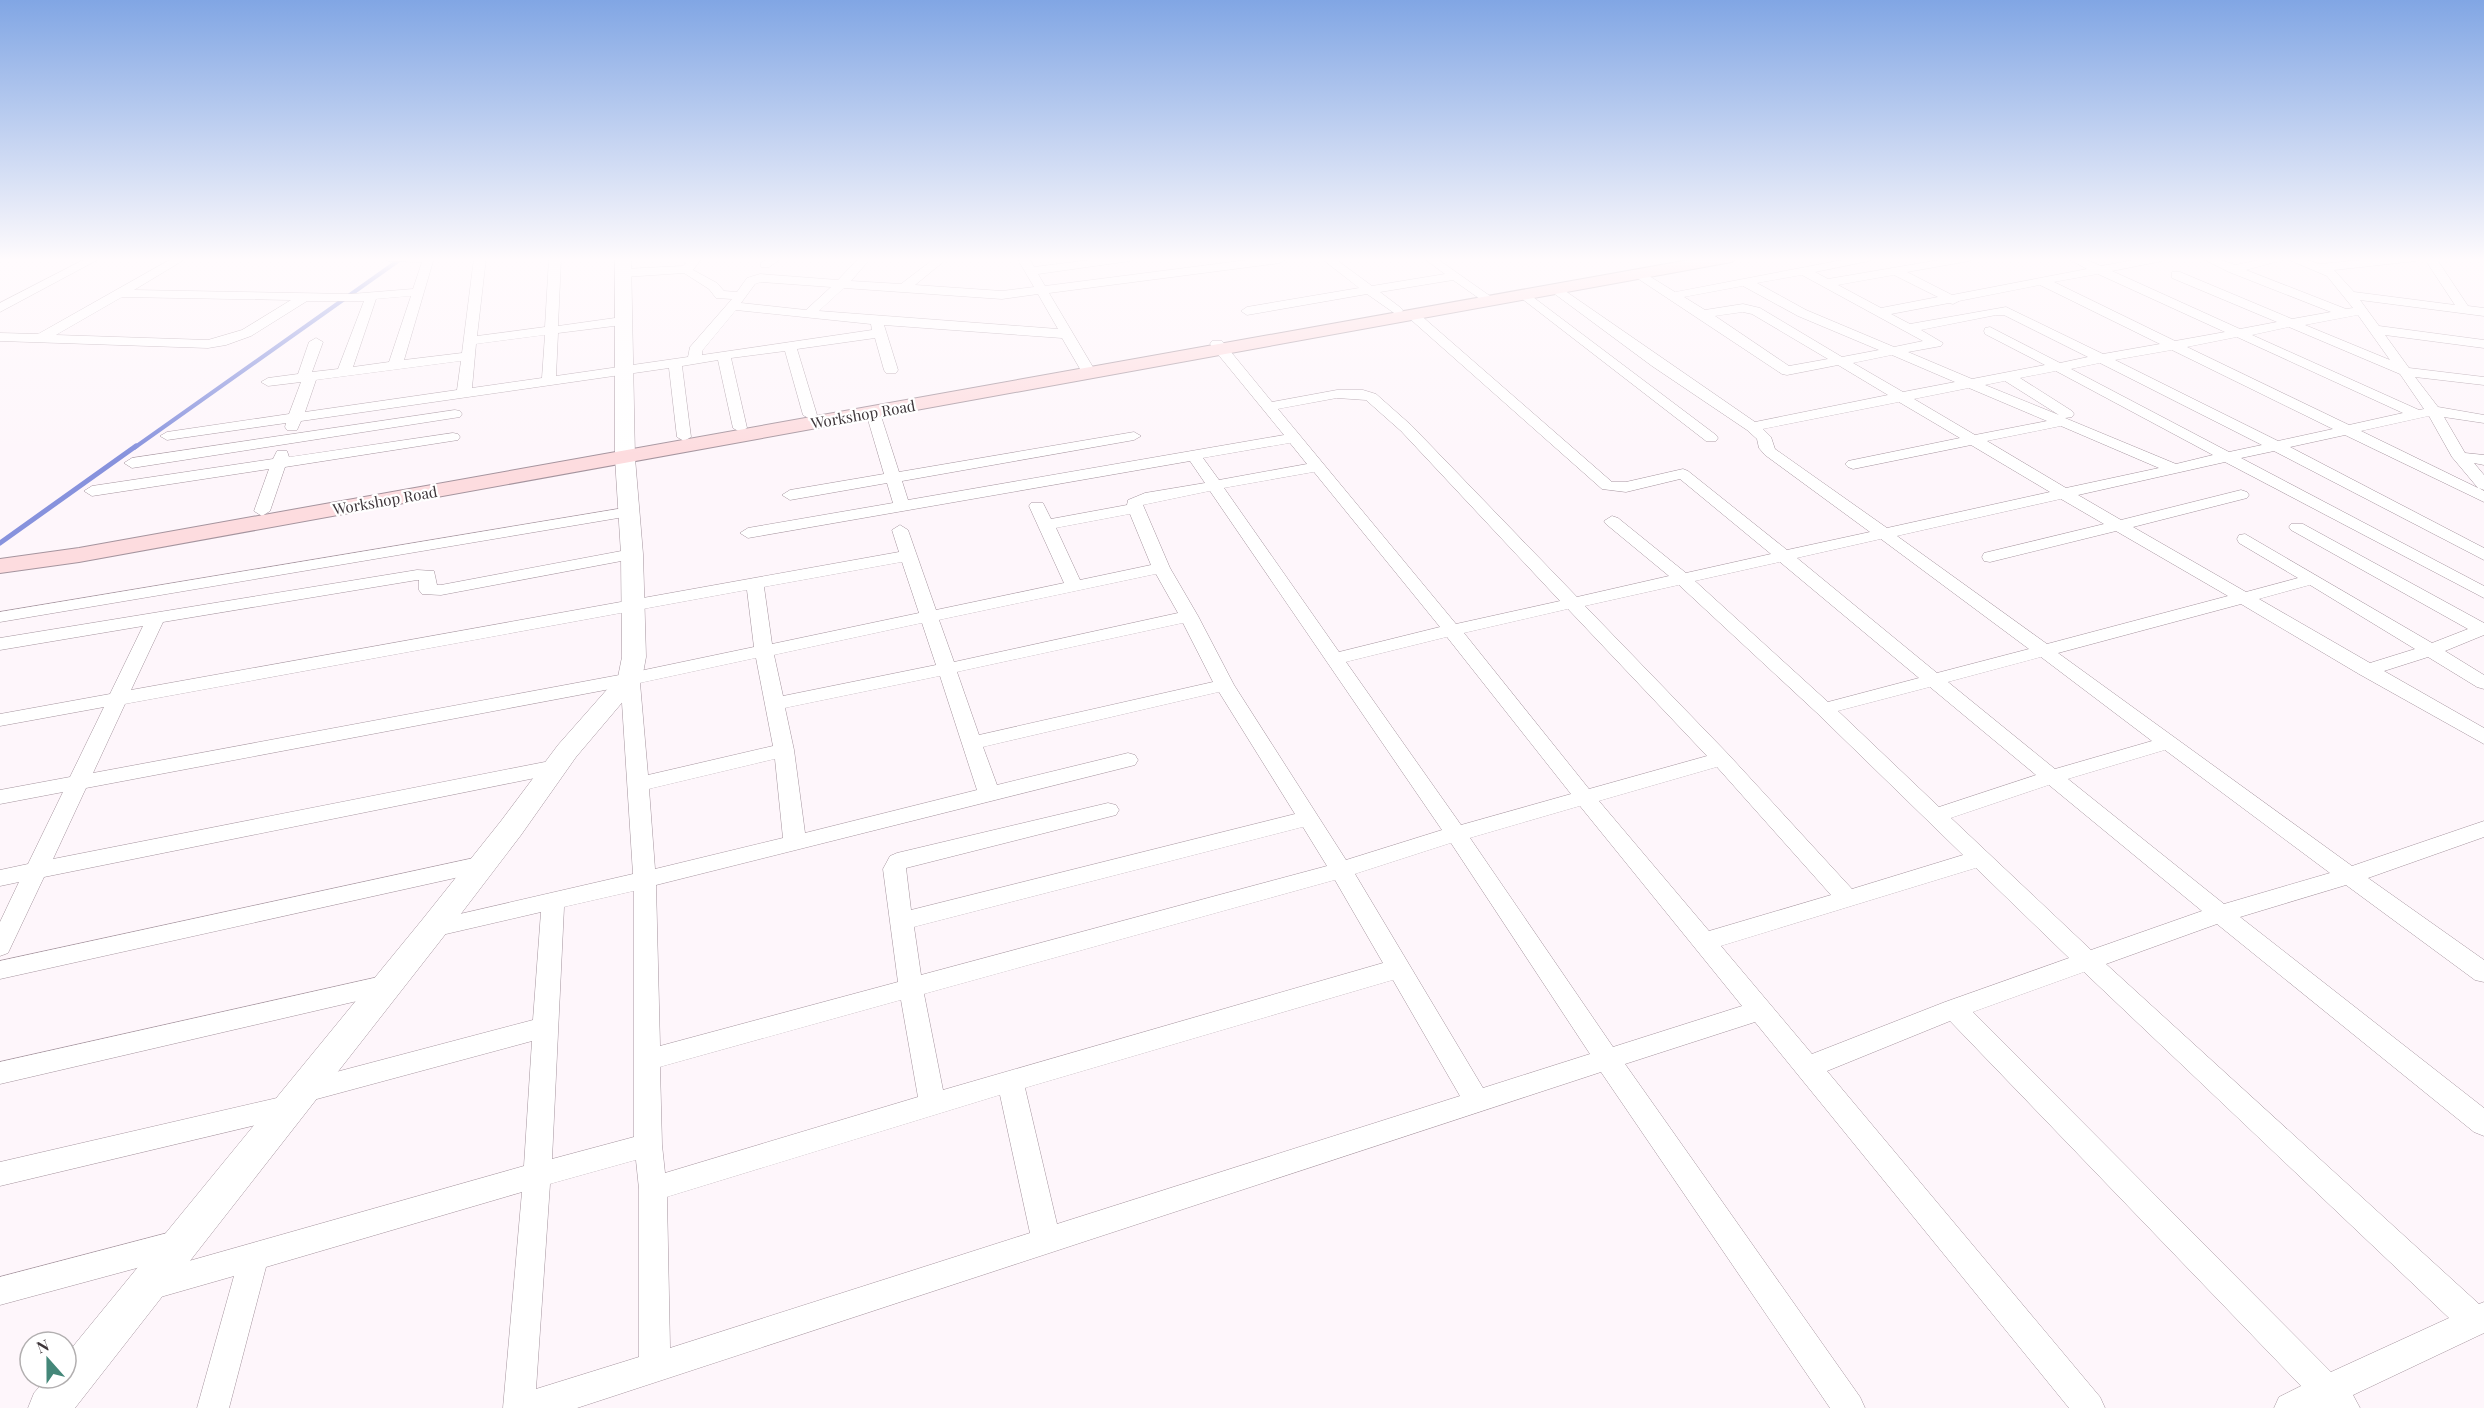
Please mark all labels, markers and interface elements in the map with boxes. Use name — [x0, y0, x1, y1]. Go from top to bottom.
street label: Workshop Road — [808, 395, 917, 433]
street label: Workshop Road — [330, 481, 439, 519]
north arrow — [18, 1330, 78, 1390]
text: N — [33, 1333, 52, 1357]

